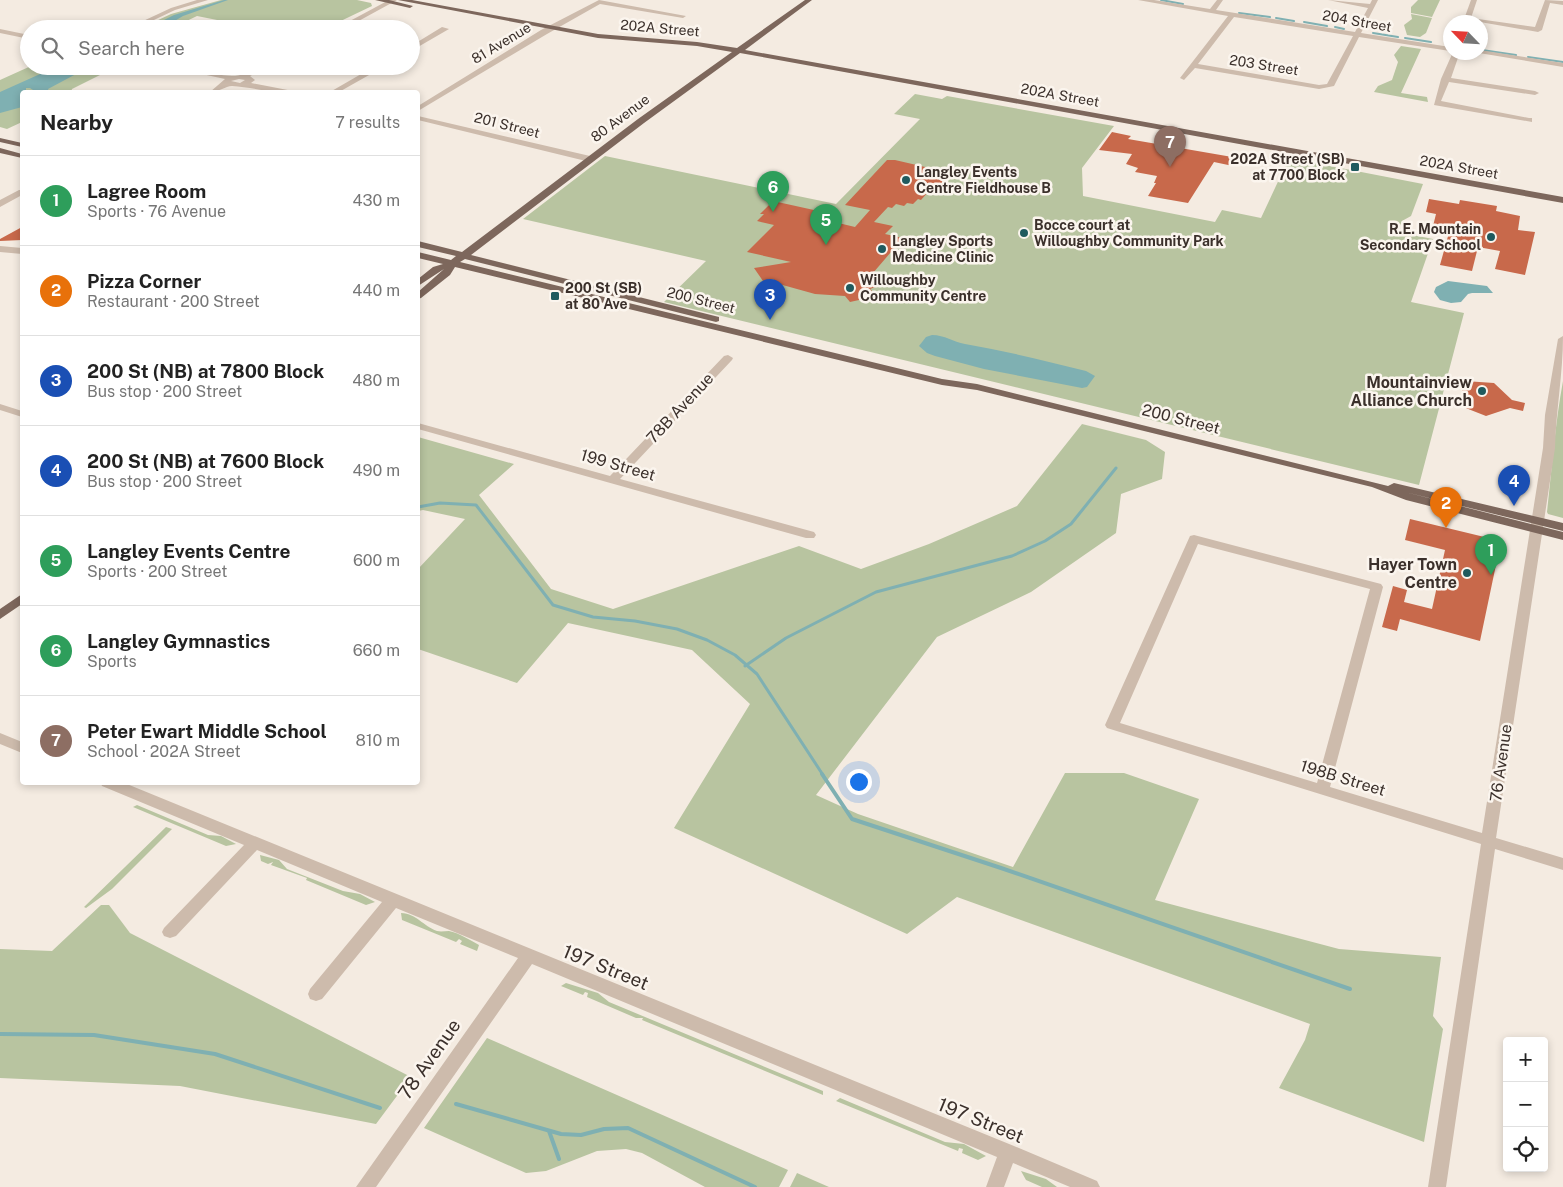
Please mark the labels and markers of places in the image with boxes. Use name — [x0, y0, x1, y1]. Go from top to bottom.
pin: 7 — [1154, 126, 1186, 167]
place label: 202A Street (SB) at 7700 Block — [1230, 151, 1345, 183]
marker: 202A Street (SB) at 7700 Block — [1349, 161, 1361, 173]
place label: Langley Events Centre Fieldhouse B — [916, 164, 1051, 196]
pin: 6 — [757, 171, 789, 212]
marker: Langley Events Centre Fieldhouse B — [900, 174, 912, 186]
pin: 5 — [810, 204, 842, 245]
place label: Bocce court at Willoughby Community Park — [1034, 217, 1224, 249]
place label: R.E. Mountain Secondary School — [1360, 221, 1481, 253]
marker: Bocce court at Willoughby Community Park — [1018, 227, 1030, 239]
marker: R.E. Mountain Secondary School — [1485, 231, 1497, 243]
place label: Langley Sports Medicine Clinic — [892, 233, 994, 265]
marker: Langley Sports Medicine Clinic — [876, 243, 888, 255]
place label: Willoughby Community Centre — [860, 272, 986, 304]
pin: 3 — [754, 279, 786, 320]
place label: 200 St (SB) at 80 Ave — [565, 280, 642, 312]
marker: Willoughby Community Centre — [844, 282, 856, 294]
marker: 200 St (SB) at 80 Ave — [549, 290, 561, 302]
place label: Mountainview Alliance Church — [1351, 373, 1472, 410]
marker: Mountainview Alliance Church — [1476, 385, 1488, 397]
pin: 4 — [1498, 465, 1530, 506]
pin: 2 — [1430, 487, 1462, 528]
pin: 1 — [1475, 534, 1507, 575]
place label: Hayer Town Centre — [1368, 555, 1457, 592]
marker: Hayer Town Centre — [1461, 567, 1473, 579]

